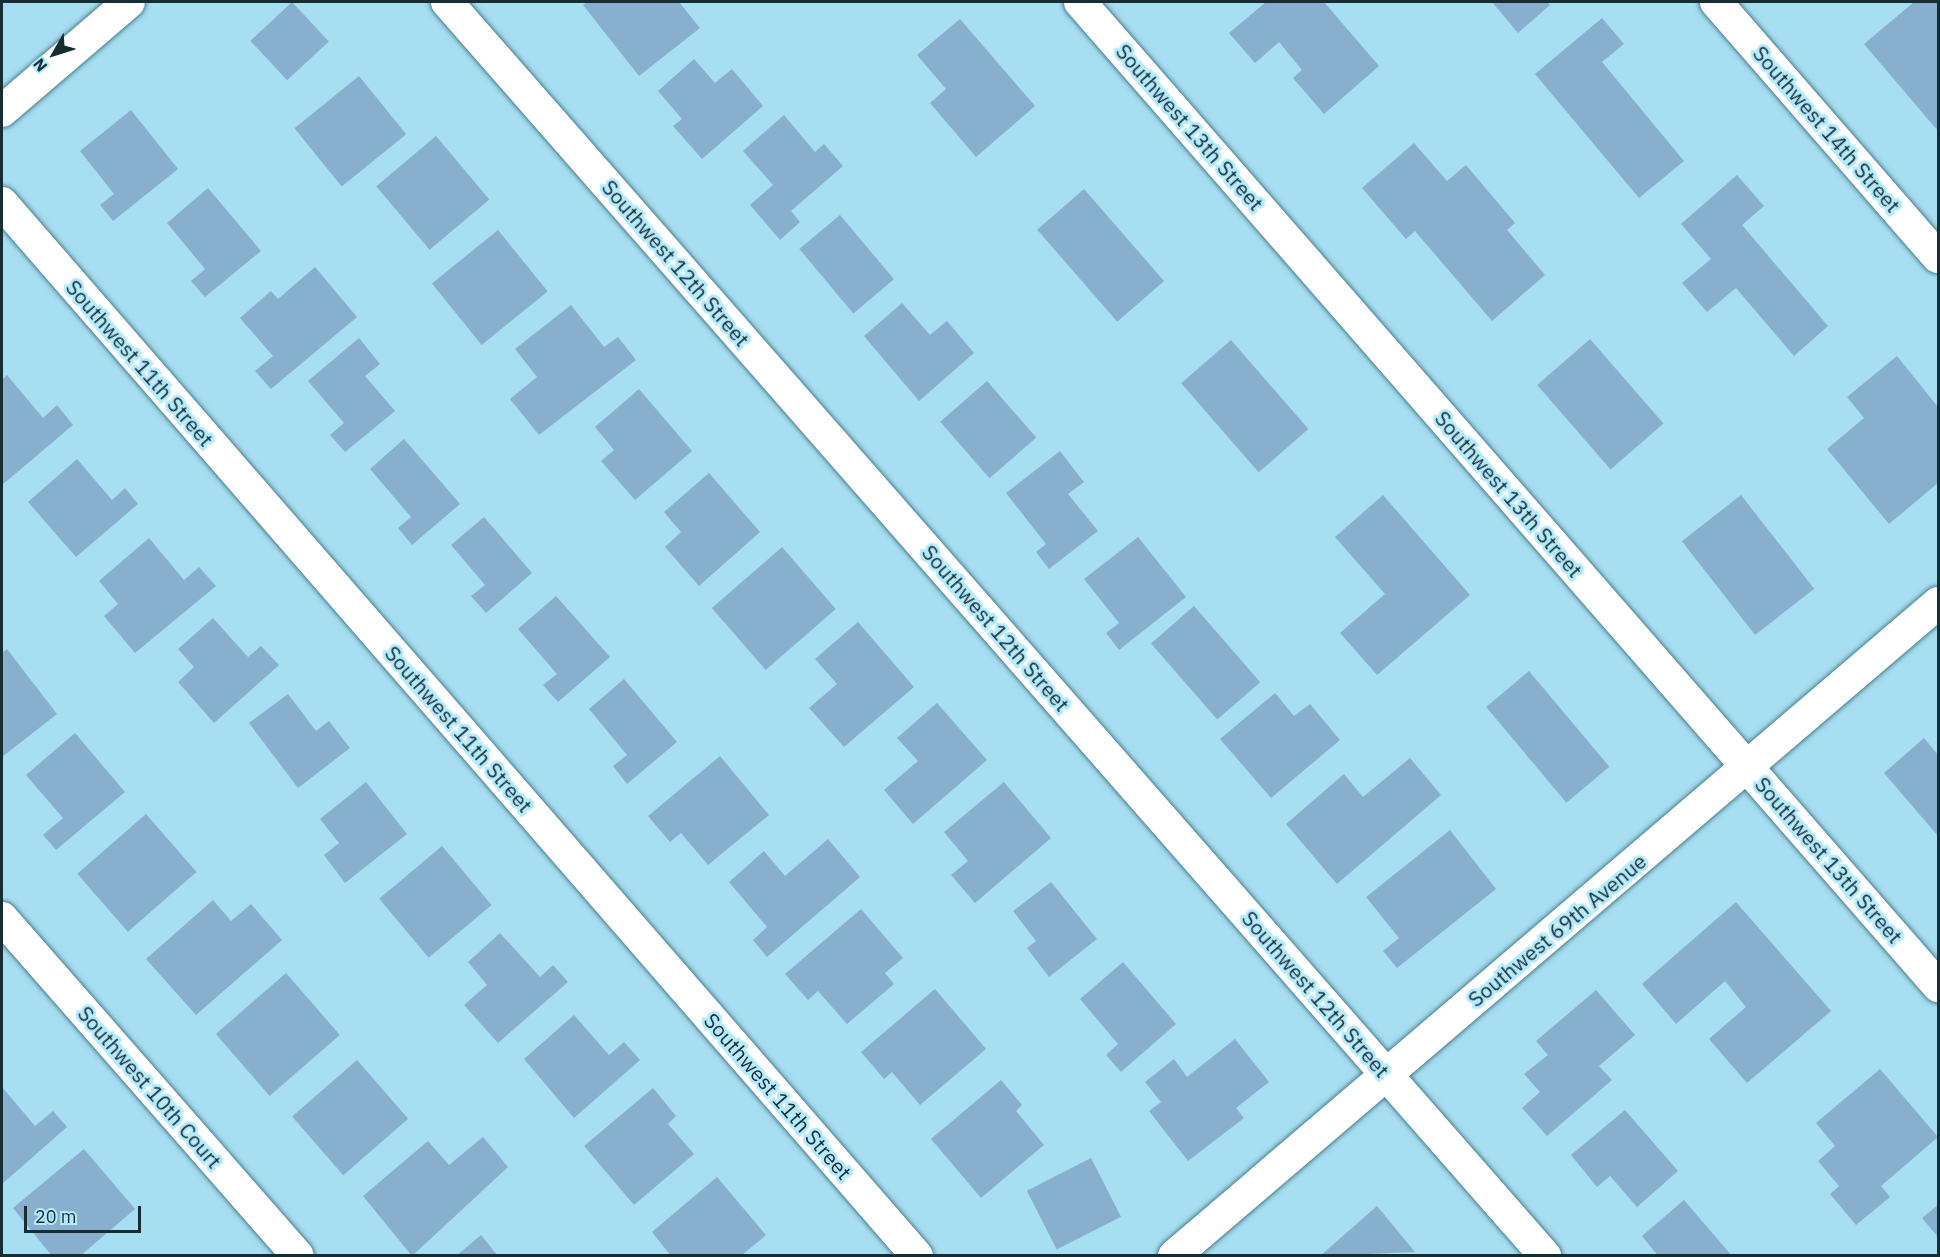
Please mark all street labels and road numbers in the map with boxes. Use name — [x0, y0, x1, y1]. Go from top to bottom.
street label: Southwest 13th Street — [1111, 39, 1269, 215]
street label: Southwest 14th Street — [1748, 41, 1906, 217]
street label: Southwest 12th Street — [597, 175, 755, 351]
street label: Southwest 11th Street — [61, 275, 219, 451]
street label: Southwest 13th Street — [1430, 406, 1588, 582]
street label: Southwest 12th Street — [917, 540, 1075, 716]
street label: Southwest 11th Street — [380, 641, 538, 817]
street label: Southwest 13th Street — [1750, 772, 1908, 948]
street label: Southwest 69th Avenue — [1463, 848, 1651, 1012]
street label: Southwest 12th Street — [1237, 906, 1395, 1082]
street label: Southwest 10th Court — [73, 1001, 227, 1173]
street label: Southwest 11th Street — [699, 1008, 857, 1184]

